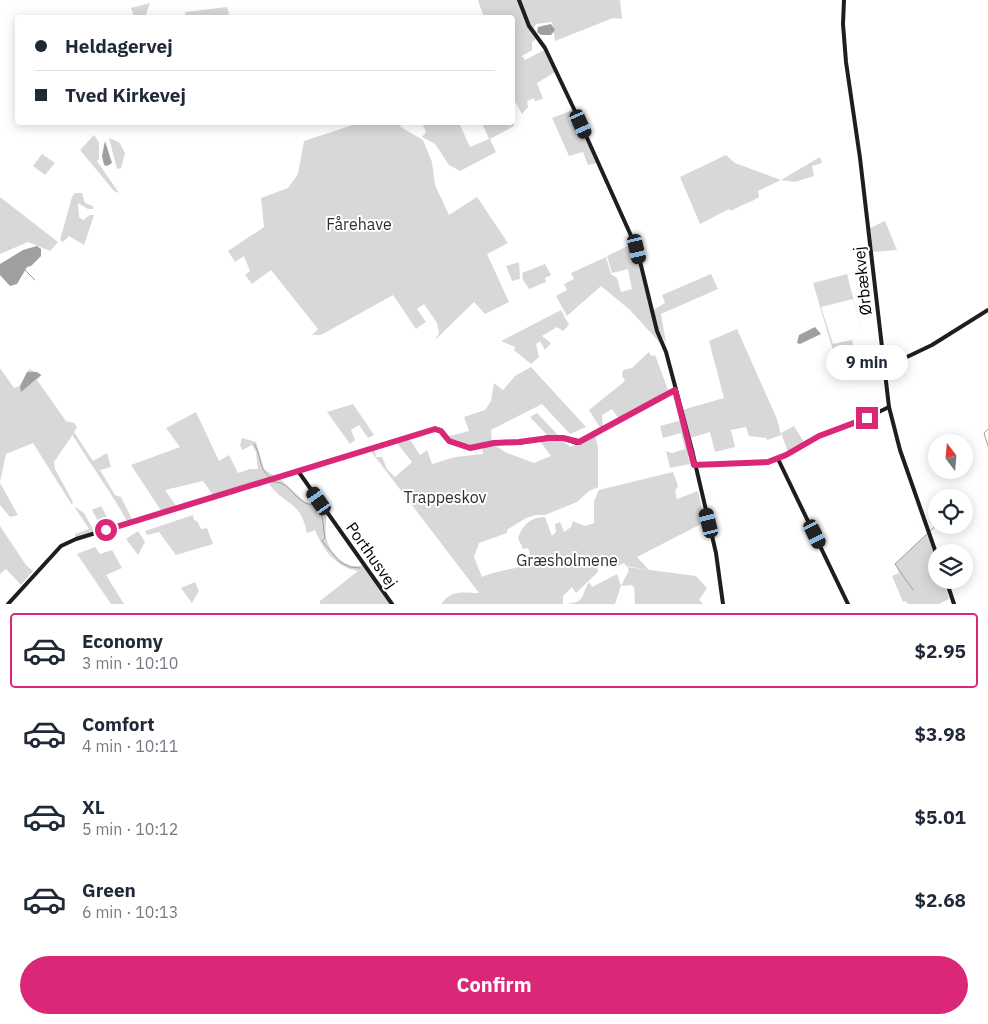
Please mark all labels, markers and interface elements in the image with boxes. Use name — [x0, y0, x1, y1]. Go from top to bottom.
text: Heldagervej — [65, 34, 173, 58]
text: Tved Kirkevej — [65, 83, 186, 107]
car — [568, 107, 593, 141]
park label: Fårehave — [326, 214, 392, 234]
car — [626, 233, 647, 265]
street label: Ørbækvej — [848, 246, 876, 316]
callout: 9 min — [826, 346, 908, 380]
text: 9 min — [846, 352, 888, 372]
route end — [856, 407, 878, 429]
north arrow — [928, 434, 972, 479]
map controls — [928, 434, 973, 589]
car — [304, 484, 333, 518]
park label: Trappeskov — [404, 487, 487, 507]
button: locate — [928, 489, 973, 534]
car — [698, 507, 719, 539]
car — [801, 517, 828, 551]
street label: Porthusvej — [342, 518, 402, 592]
route start — [95, 519, 117, 541]
button: layers — [928, 544, 973, 589]
park label: Græsholmene — [516, 550, 618, 570]
icon: car — [22, 628, 67, 673]
text: Economy — [82, 629, 163, 653]
text: $2.95 — [914, 639, 966, 663]
text: 3 min · 10:10 — [82, 653, 178, 673]
icon: car — [22, 711, 67, 756]
text: Comfort — [82, 712, 155, 736]
text: $3.98 — [914, 722, 966, 746]
text: 4 min · 10:11 — [82, 736, 178, 756]
icon: car — [22, 794, 67, 839]
text: XL — [82, 795, 105, 819]
text: $5.01 — [914, 805, 966, 829]
text: 5 min · 10:12 — [82, 819, 178, 839]
icon: car — [22, 877, 67, 922]
text: Green — [82, 878, 136, 902]
text: $2.68 — [914, 888, 966, 912]
text: 6 min · 10:13 — [82, 902, 178, 922]
button: Confirm — [20, 956, 968, 1014]

